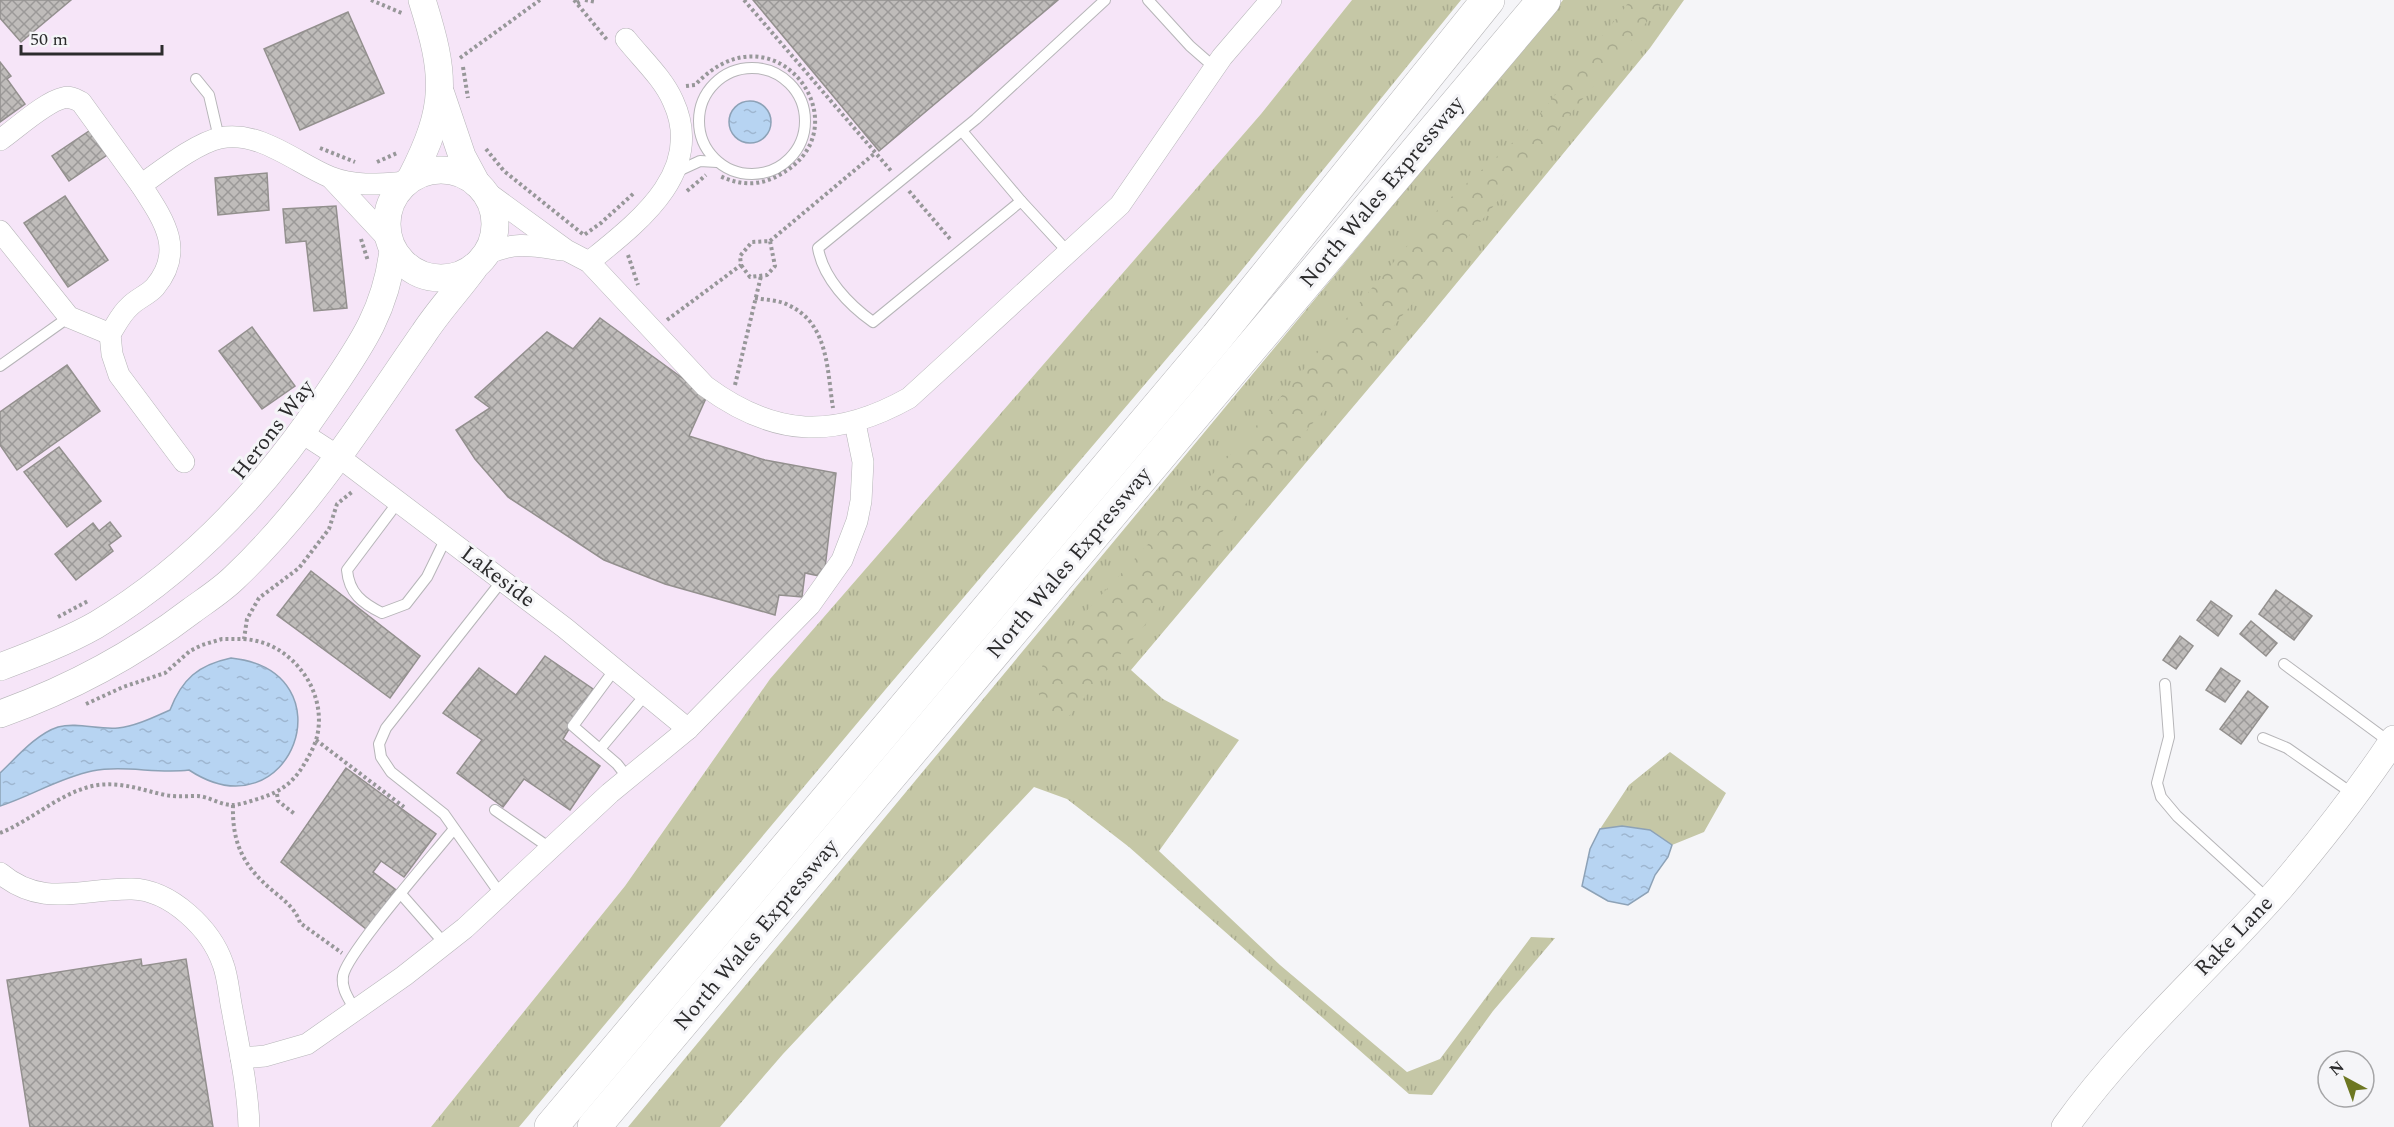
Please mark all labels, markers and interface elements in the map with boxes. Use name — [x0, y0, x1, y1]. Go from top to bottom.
scale bar — [21, 18, 162, 56]
text: 50 m — [30, 26, 68, 53]
street label: North Wales Expressway — [1292, 88, 1473, 295]
street label: Herons Way — [223, 372, 324, 487]
street label: North Wales Expressway — [979, 459, 1160, 666]
street label: Lakeside — [454, 538, 542, 616]
street label: North Wales Expressway — [666, 831, 847, 1038]
street label: Rake Lane — [2187, 888, 2281, 984]
north arrow — [2316, 1049, 2376, 1109]
text: N — [2324, 1055, 2350, 1082]

